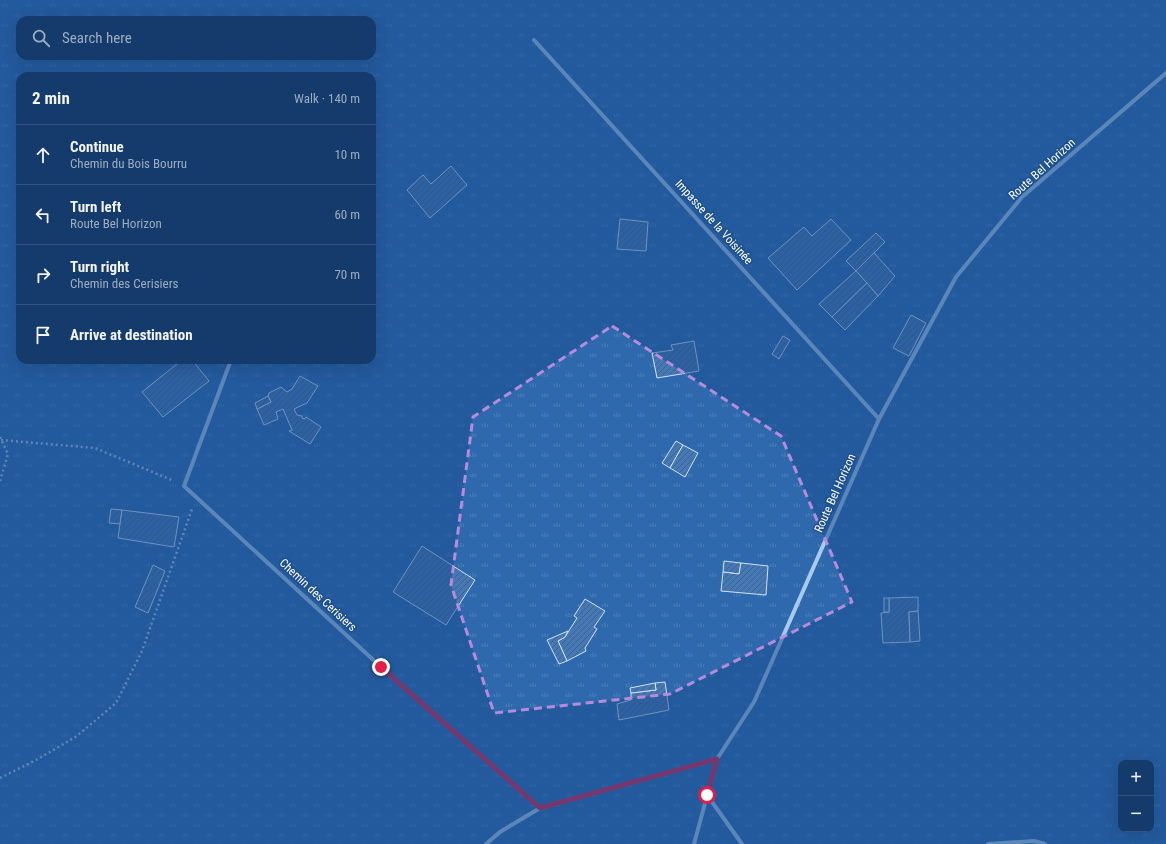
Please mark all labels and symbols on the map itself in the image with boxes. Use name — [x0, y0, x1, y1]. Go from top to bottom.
street label: Route Bel Horizon — [1006, 135, 1078, 203]
street label: Impasse de la Voisinée — [672, 177, 756, 268]
street label: Route Bel Horizon — [811, 451, 859, 535]
street label: Chemin des Cerisiers — [277, 556, 359, 634]
route end — [372, 658, 390, 676]
route start — [698, 786, 716, 804]

